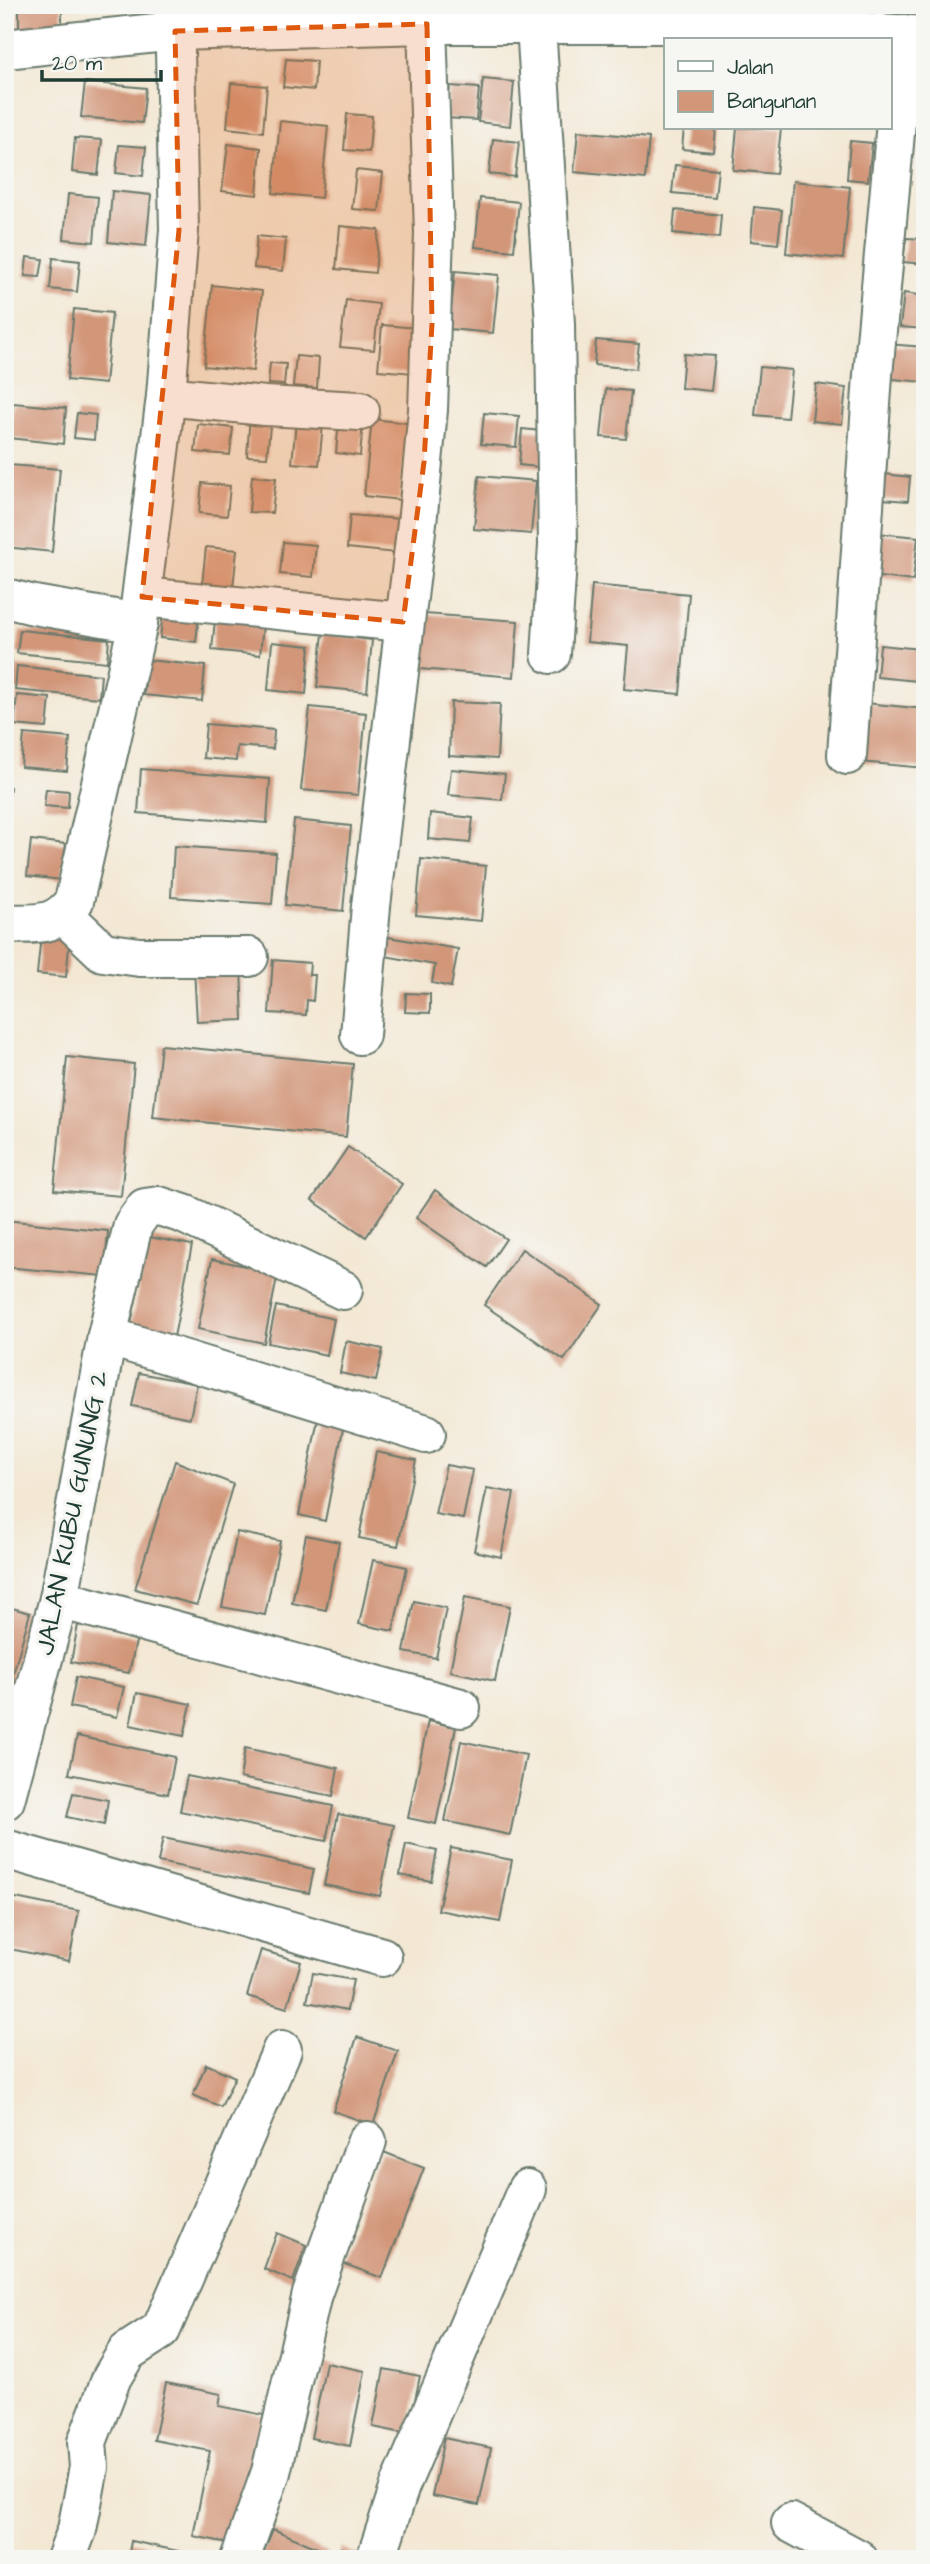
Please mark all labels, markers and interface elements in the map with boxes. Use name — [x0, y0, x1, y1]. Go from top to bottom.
scale bar — [42, 38, 161, 82]
legend — [664, 38, 892, 130]
text: 20 m — [52, 49, 103, 78]
text: Jalan — [727, 53, 773, 82]
text: Bangunan — [727, 87, 816, 118]
street label: JALAN KUBU GUNUNG 2 — [27, 1368, 117, 1658]

